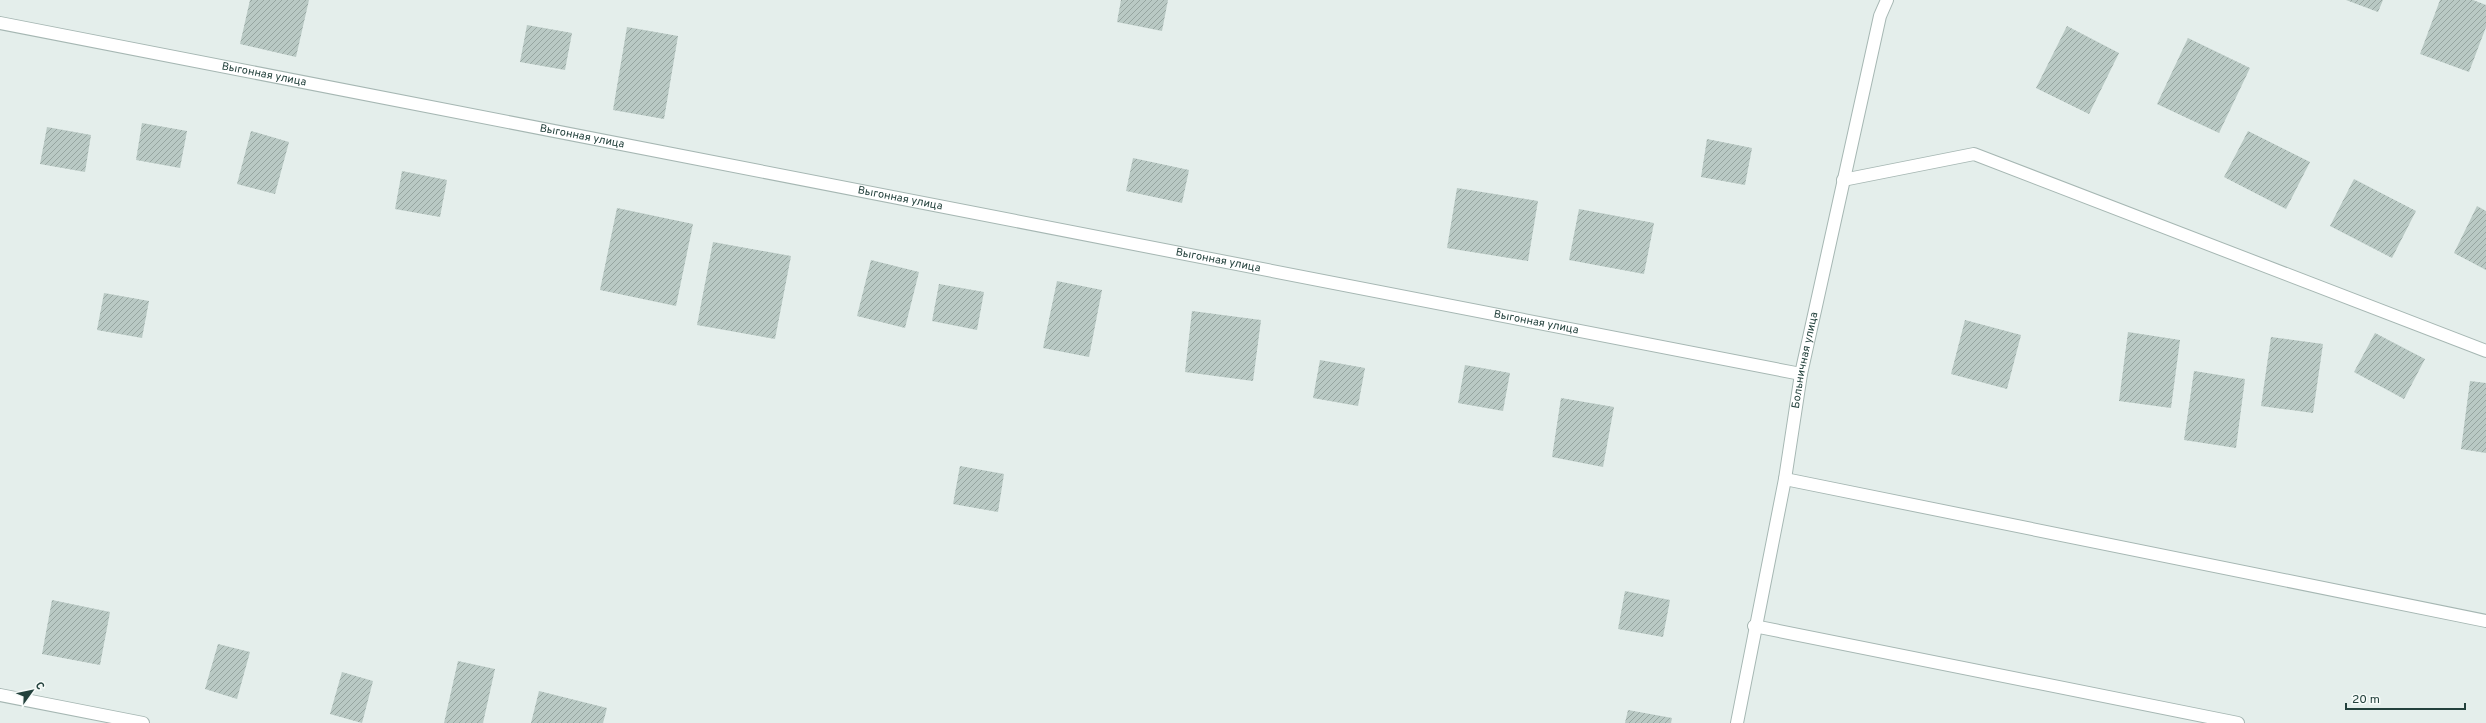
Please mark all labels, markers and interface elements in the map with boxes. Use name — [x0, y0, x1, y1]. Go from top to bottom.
street label: Выгонная улица — [220, 59, 308, 90]
street label: Выгонная улица — [538, 121, 626, 152]
street label: Выгонная улица — [856, 183, 944, 214]
street label: Выгонная улица — [1174, 245, 1262, 276]
street label: Выгонная улица — [1492, 307, 1580, 338]
street label: Больничная улица — [1789, 310, 1822, 410]
north arrow — [12, 671, 52, 711]
text: С — [32, 679, 47, 693]
scale bar — [2346, 685, 2465, 711]
text: 20 m — [2352, 692, 2380, 708]

